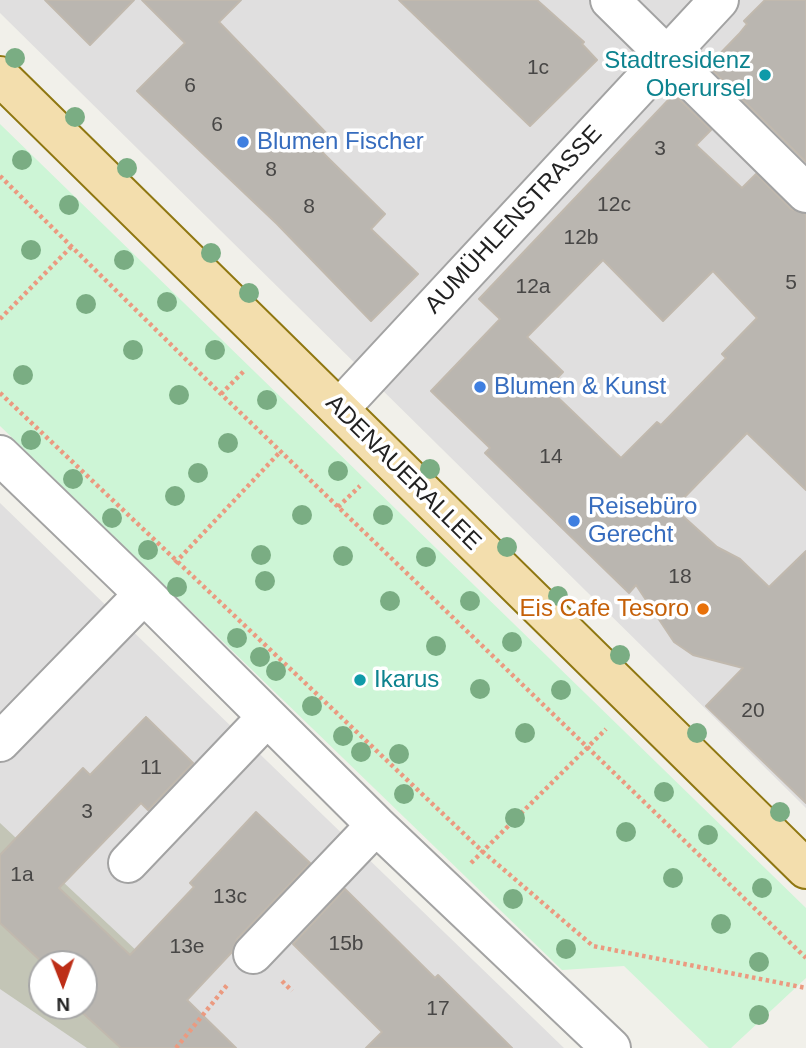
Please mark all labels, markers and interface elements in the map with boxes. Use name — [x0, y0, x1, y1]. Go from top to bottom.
place label: Stadtresidenz Oberursel — [604, 47, 751, 103]
house number: 1c — [527, 55, 549, 81]
marker: Stadtresidenz Oberursel — [757, 67, 773, 83]
house number: 6 — [184, 73, 196, 99]
house number: 6 — [211, 112, 223, 138]
street label: AUMÜHLENSTRASSE — [419, 120, 609, 320]
place label: Blumen Fischer — [257, 128, 424, 156]
marker: Blumen Fischer — [235, 134, 251, 150]
house number: 3 — [654, 136, 666, 162]
house number: 8 — [265, 157, 277, 183]
house number: 12c — [597, 192, 631, 218]
house number: 8 — [303, 194, 315, 220]
house number: 12b — [563, 225, 599, 251]
house number: 5 — [785, 270, 797, 296]
house number: 12a — [515, 274, 551, 300]
place label: Blumen & Kunst — [494, 373, 666, 401]
marker: Blumen & Kunst — [472, 379, 488, 395]
street label: ADENAUERALLEE — [319, 389, 487, 557]
house number: 14 — [539, 444, 563, 470]
place label: Reisebüro Gerecht — [588, 493, 697, 549]
marker: Reisebüro Gerecht — [566, 513, 582, 529]
house number: 18 — [668, 564, 692, 590]
place label: Eis Cafe Tesoro — [520, 595, 689, 623]
marker: Eis Cafe Tesoro — [695, 601, 711, 617]
place label: Ikarus — [374, 666, 439, 694]
marker: Ikarus — [352, 672, 368, 688]
house number: 20 — [741, 698, 765, 724]
house number: 11 — [140, 755, 162, 781]
house number: 3 — [81, 799, 93, 825]
house number: 1a — [10, 862, 34, 888]
house number: 13c — [213, 884, 247, 910]
house number: 15b — [328, 931, 364, 957]
house number: 13e — [169, 934, 205, 960]
north arrow — [28, 950, 98, 1020]
text: N — [56, 994, 70, 1015]
house number: 17 — [426, 996, 450, 1022]

